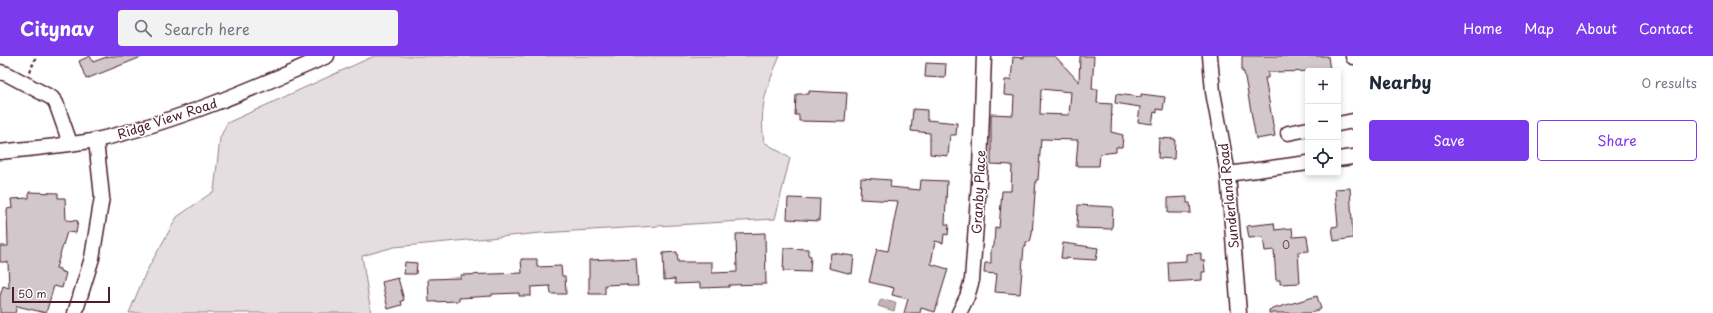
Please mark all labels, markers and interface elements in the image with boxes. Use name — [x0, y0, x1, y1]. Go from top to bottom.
search box — [118, 10, 398, 46]
text: Citynav — [20, 14, 94, 42]
icon: search — [132, 17, 154, 39]
text: Search here — [164, 17, 250, 40]
text: Home — [1463, 18, 1502, 39]
text: Map — [1524, 18, 1554, 39]
text: About — [1576, 18, 1617, 39]
text: Contact — [1639, 18, 1693, 39]
map controls — [1305, 68, 1341, 176]
button: + — [1305, 68, 1341, 104]
text: Nearby — [1369, 69, 1431, 95]
text: 0 results — [1642, 73, 1697, 92]
street label: Ridge View Road — [115, 93, 219, 143]
button: − — [1305, 104, 1341, 140]
button: Save — [1369, 120, 1529, 161]
button: Share — [1537, 120, 1697, 161]
button: locate — [1305, 140, 1341, 176]
street label: Sunderland Road — [1213, 142, 1243, 250]
street label: Granby Place — [966, 150, 990, 234]
house number: 0 — [1282, 236, 1290, 253]
scale bar — [12, 285, 110, 304]
text: 50 m — [18, 285, 47, 302]

